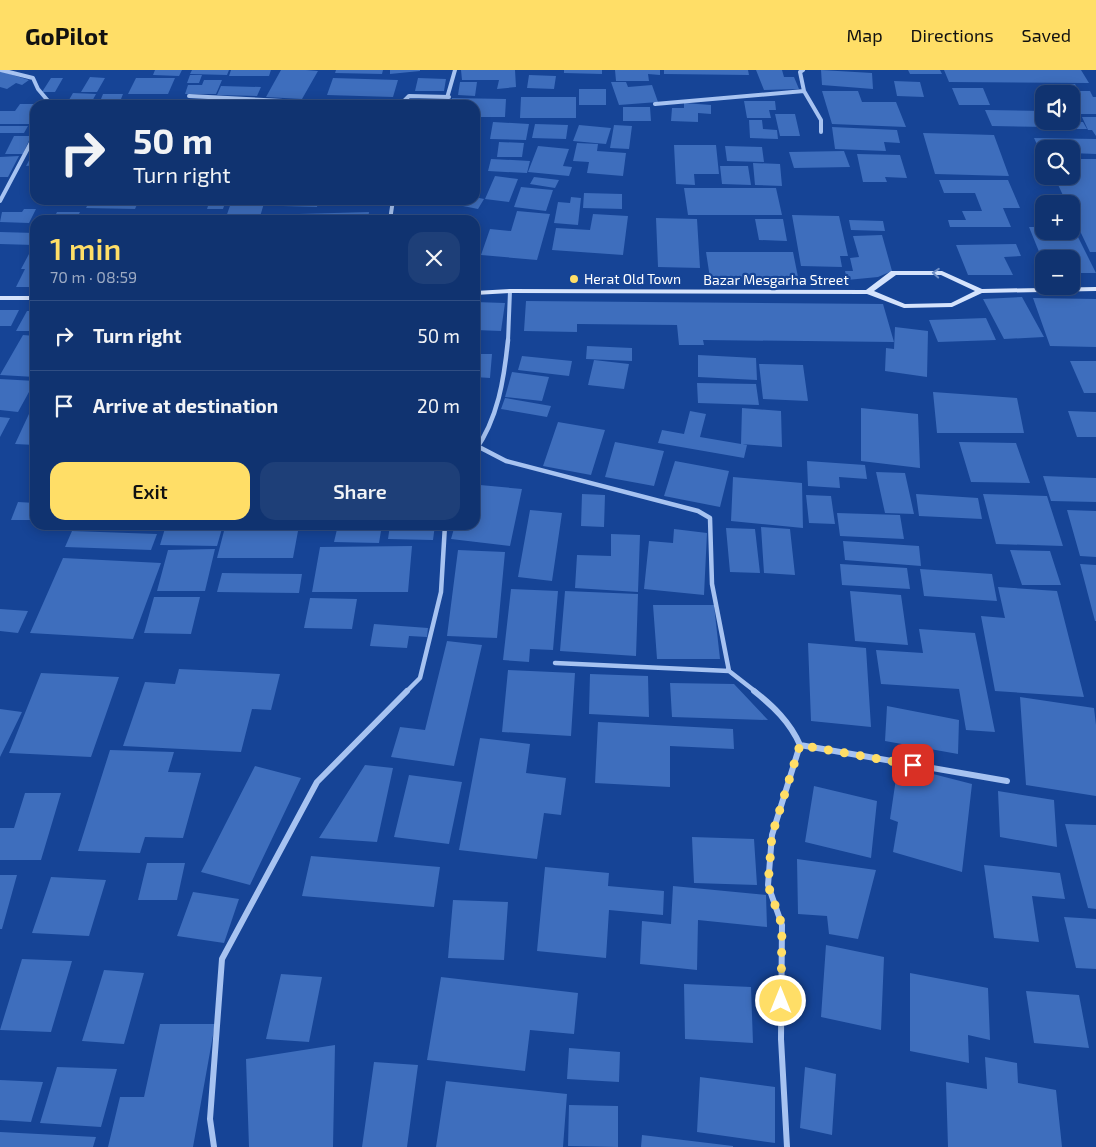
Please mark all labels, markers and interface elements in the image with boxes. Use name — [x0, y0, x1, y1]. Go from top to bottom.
text: GoPilot — [25, 21, 108, 50]
text: Map — [846, 24, 883, 46]
text: Directions — [911, 24, 994, 46]
text: Saved — [1022, 24, 1071, 46]
map controls — [1035, 85, 1080, 295]
button: sound — [1035, 85, 1080, 130]
text: 50 m — [133, 119, 213, 161]
icon: right — [50, 120, 115, 185]
button: search — [1035, 140, 1080, 185]
text: Turn right — [133, 161, 231, 187]
button: + — [1035, 195, 1080, 240]
text: 1 min — [50, 230, 121, 266]
button: close — [408, 232, 460, 284]
button: − — [1035, 250, 1080, 295]
text: 70 m · 08:59 — [50, 267, 137, 286]
one-way arrow — [932, 268, 940, 279]
place label: Herat Old Town — [584, 270, 681, 287]
street label: Bazar Mesgarha Street — [703, 271, 849, 288]
marker: Herat Old Town — [568, 273, 580, 285]
icon: right — [50, 322, 78, 350]
text: Turn right — [93, 324, 181, 347]
text: 50 m — [417, 324, 460, 347]
icon: arrive — [50, 392, 78, 420]
text: Arrive at destination — [93, 394, 278, 417]
text: 20 m — [417, 394, 460, 417]
button: Exit — [50, 462, 250, 520]
button: Share — [260, 462, 460, 520]
pin — [892, 744, 934, 786]
icon: arrive — [899, 751, 927, 779]
position arrow — [754, 974, 806, 1026]

